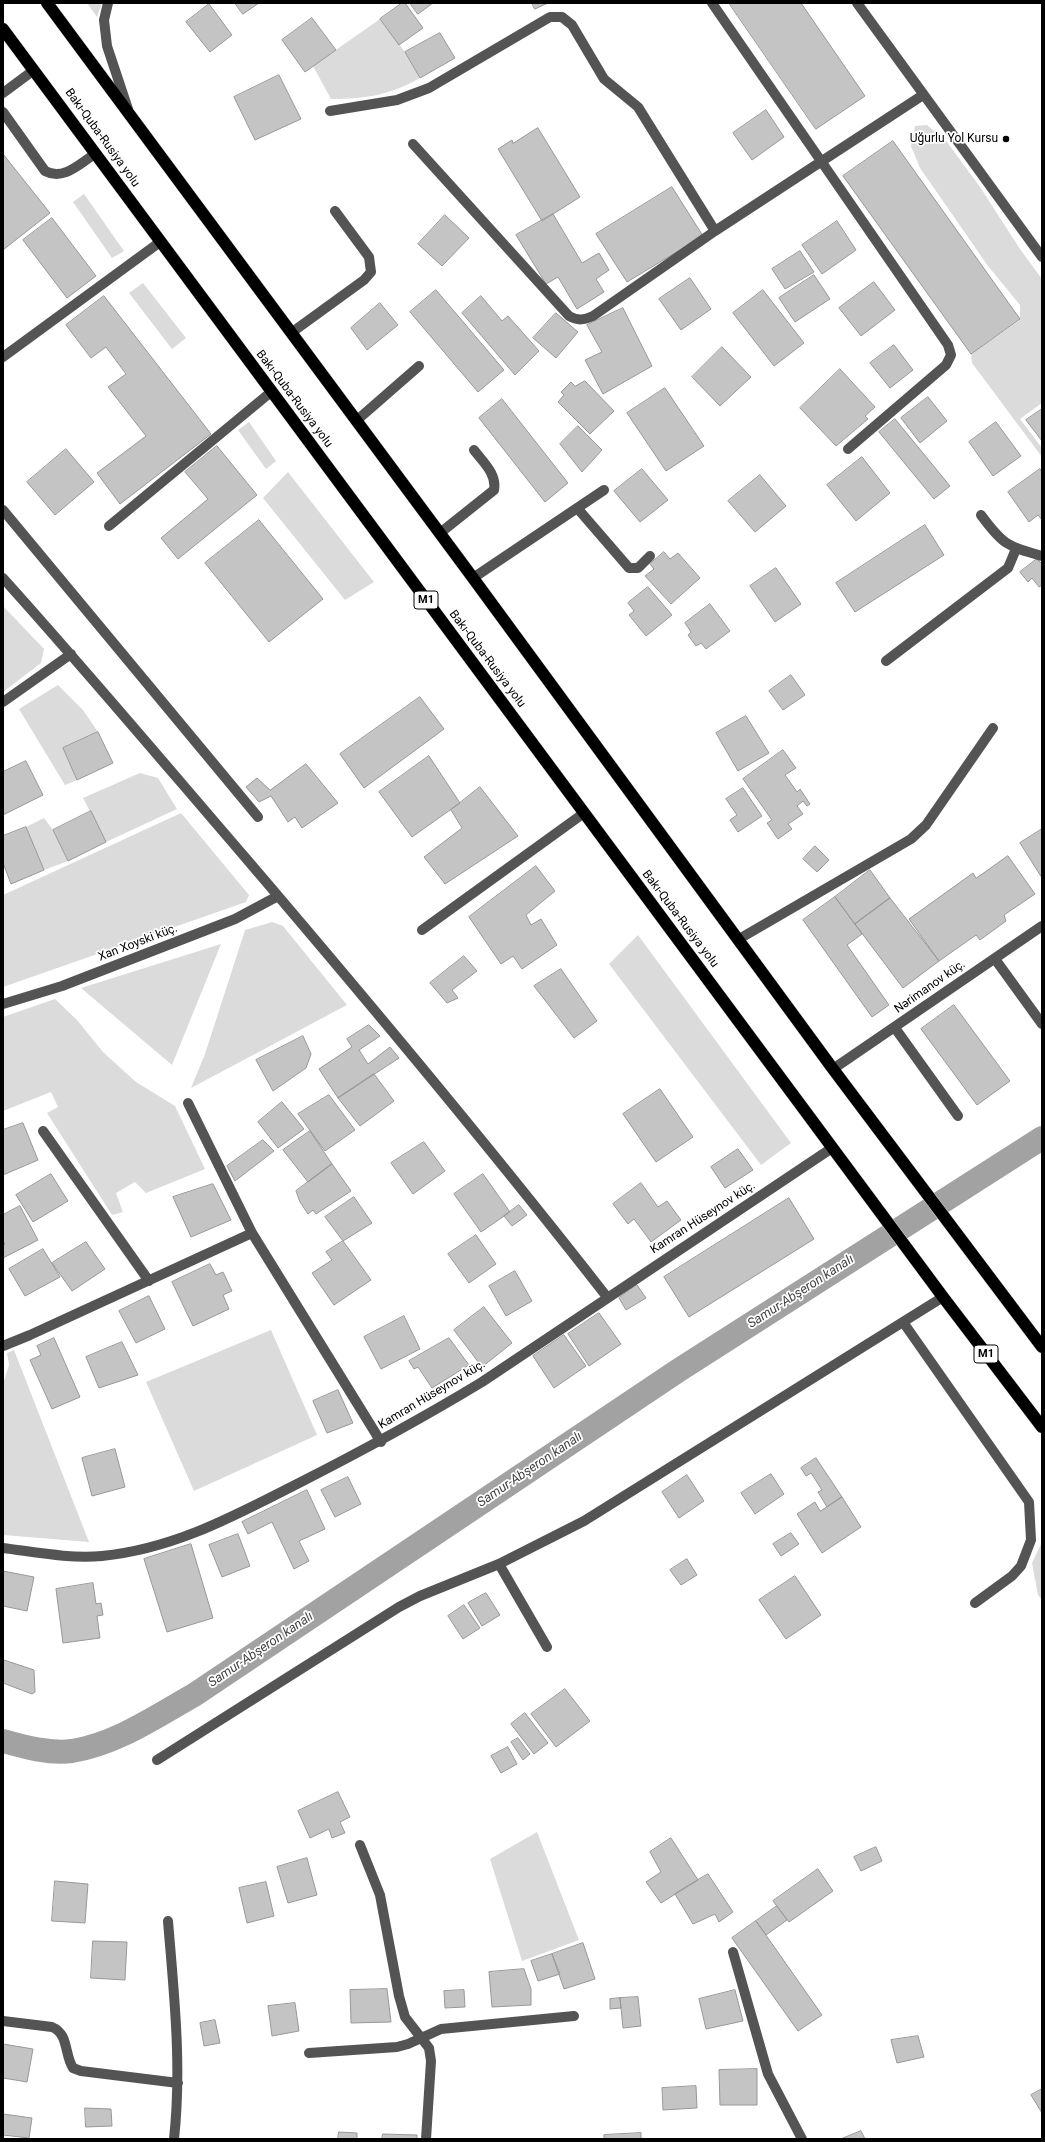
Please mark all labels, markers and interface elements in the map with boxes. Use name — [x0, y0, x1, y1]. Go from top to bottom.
street label: Bakı-Quba-Rusiya yolu — [61, 86, 143, 190]
place label: Uğurlu Yol Kursu — [910, 132, 998, 146]
marker: Uğurlu Yol Kursu — [1001, 134, 1011, 144]
street label: Bakı-Quba-Rusiya yolu — [253, 348, 335, 450]
road number: M1 — [414, 591, 438, 609]
street label: Bakı-Quba-Rusiya yolu — [446, 608, 528, 710]
street label: Bakı-Quba-Rusiya yolu — [639, 868, 721, 970]
street label: Xan Xoyski küç. — [96, 921, 180, 965]
street label: Nərimanov küç. — [892, 957, 968, 1017]
street label: Kamran Hüseynov küç. — [648, 1179, 758, 1257]
water label: Samur-Abşeron kanalı — [745, 1252, 857, 1332]
road number: M1 — [974, 1345, 998, 1363]
street label: Kamran Hüseynov küç. — [376, 1357, 488, 1433]
water label: Samur-Abşeron kanalı — [474, 1429, 586, 1511]
water label: Samur-Abşeron kanalı — [205, 1609, 317, 1691]

